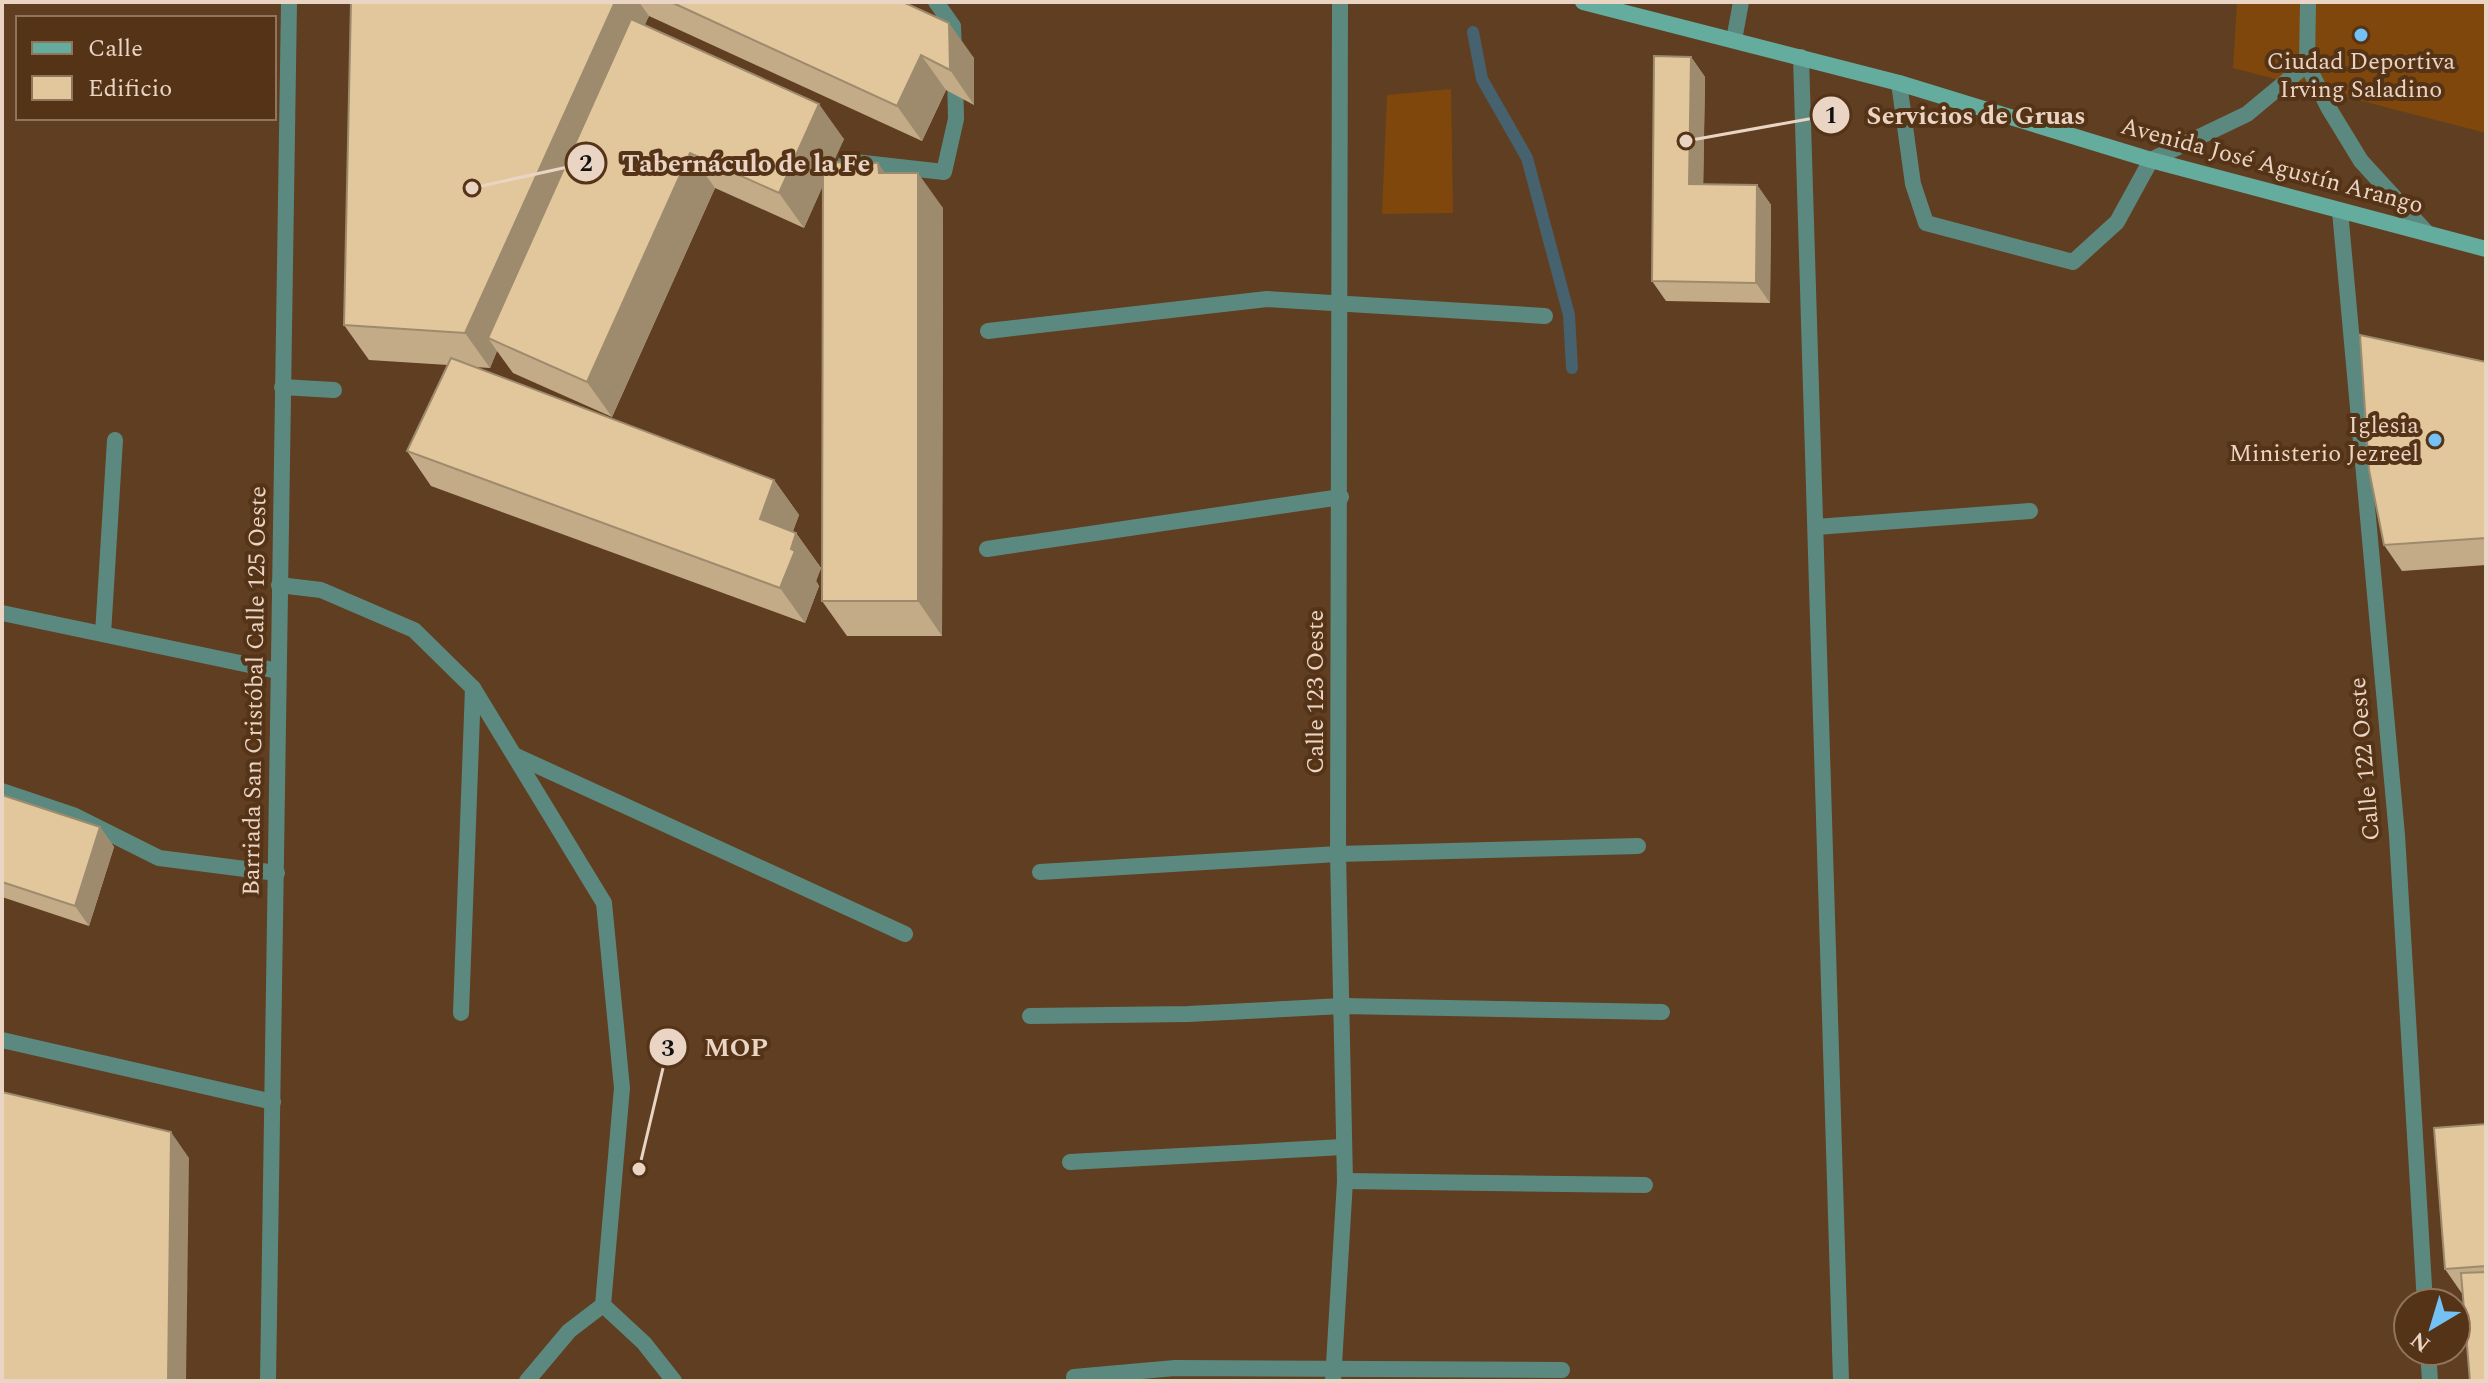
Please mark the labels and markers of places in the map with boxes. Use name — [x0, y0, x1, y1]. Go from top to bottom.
marker: Ciudad Deportiva Irving Saladino — [2352, 26, 2370, 44]
place label: Ciudad Deportiva Irving Saladino — [2267, 44, 2456, 108]
callout: Servicios de Gruas — [1811, 90, 2102, 140]
callout: Tabernáculo de la Fe — [566, 138, 886, 188]
place label: Iglesia Ministerio Jezreel — [2229, 408, 2419, 472]
marker: Iglesia Ministerio Jezreel — [2426, 431, 2444, 449]
callout: MOP — [648, 1022, 784, 1072]

